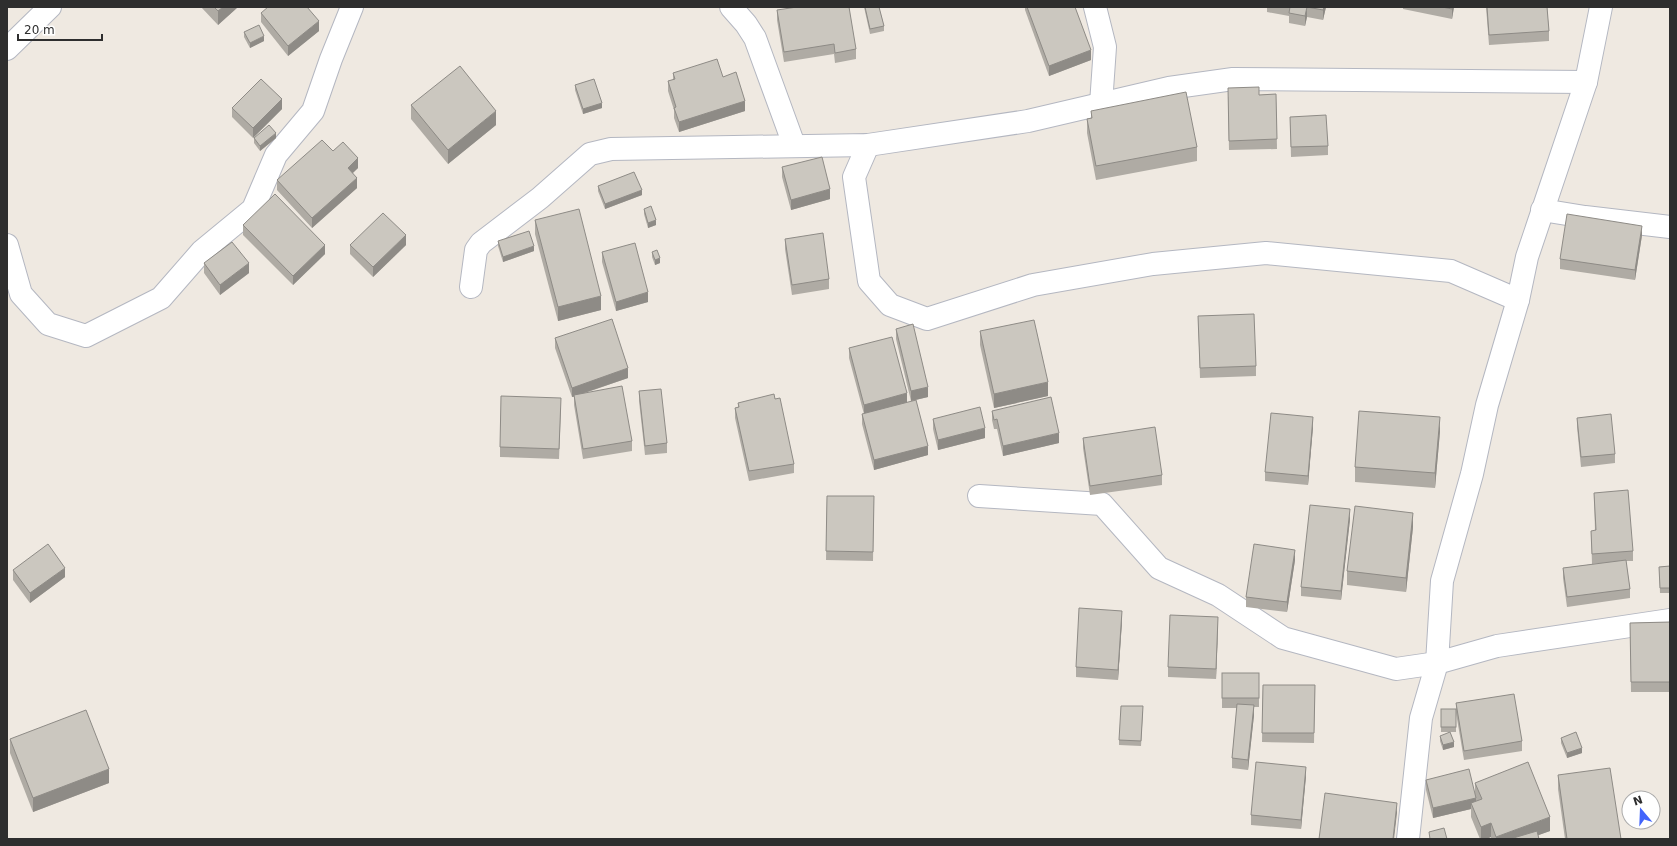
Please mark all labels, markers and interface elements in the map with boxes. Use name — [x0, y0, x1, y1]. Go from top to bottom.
scale bar — [18, 16, 102, 42]
text: 20 m — [24, 23, 55, 37]
north arrow — [1621, 790, 1661, 830]
text: N — [1631, 793, 1644, 809]

